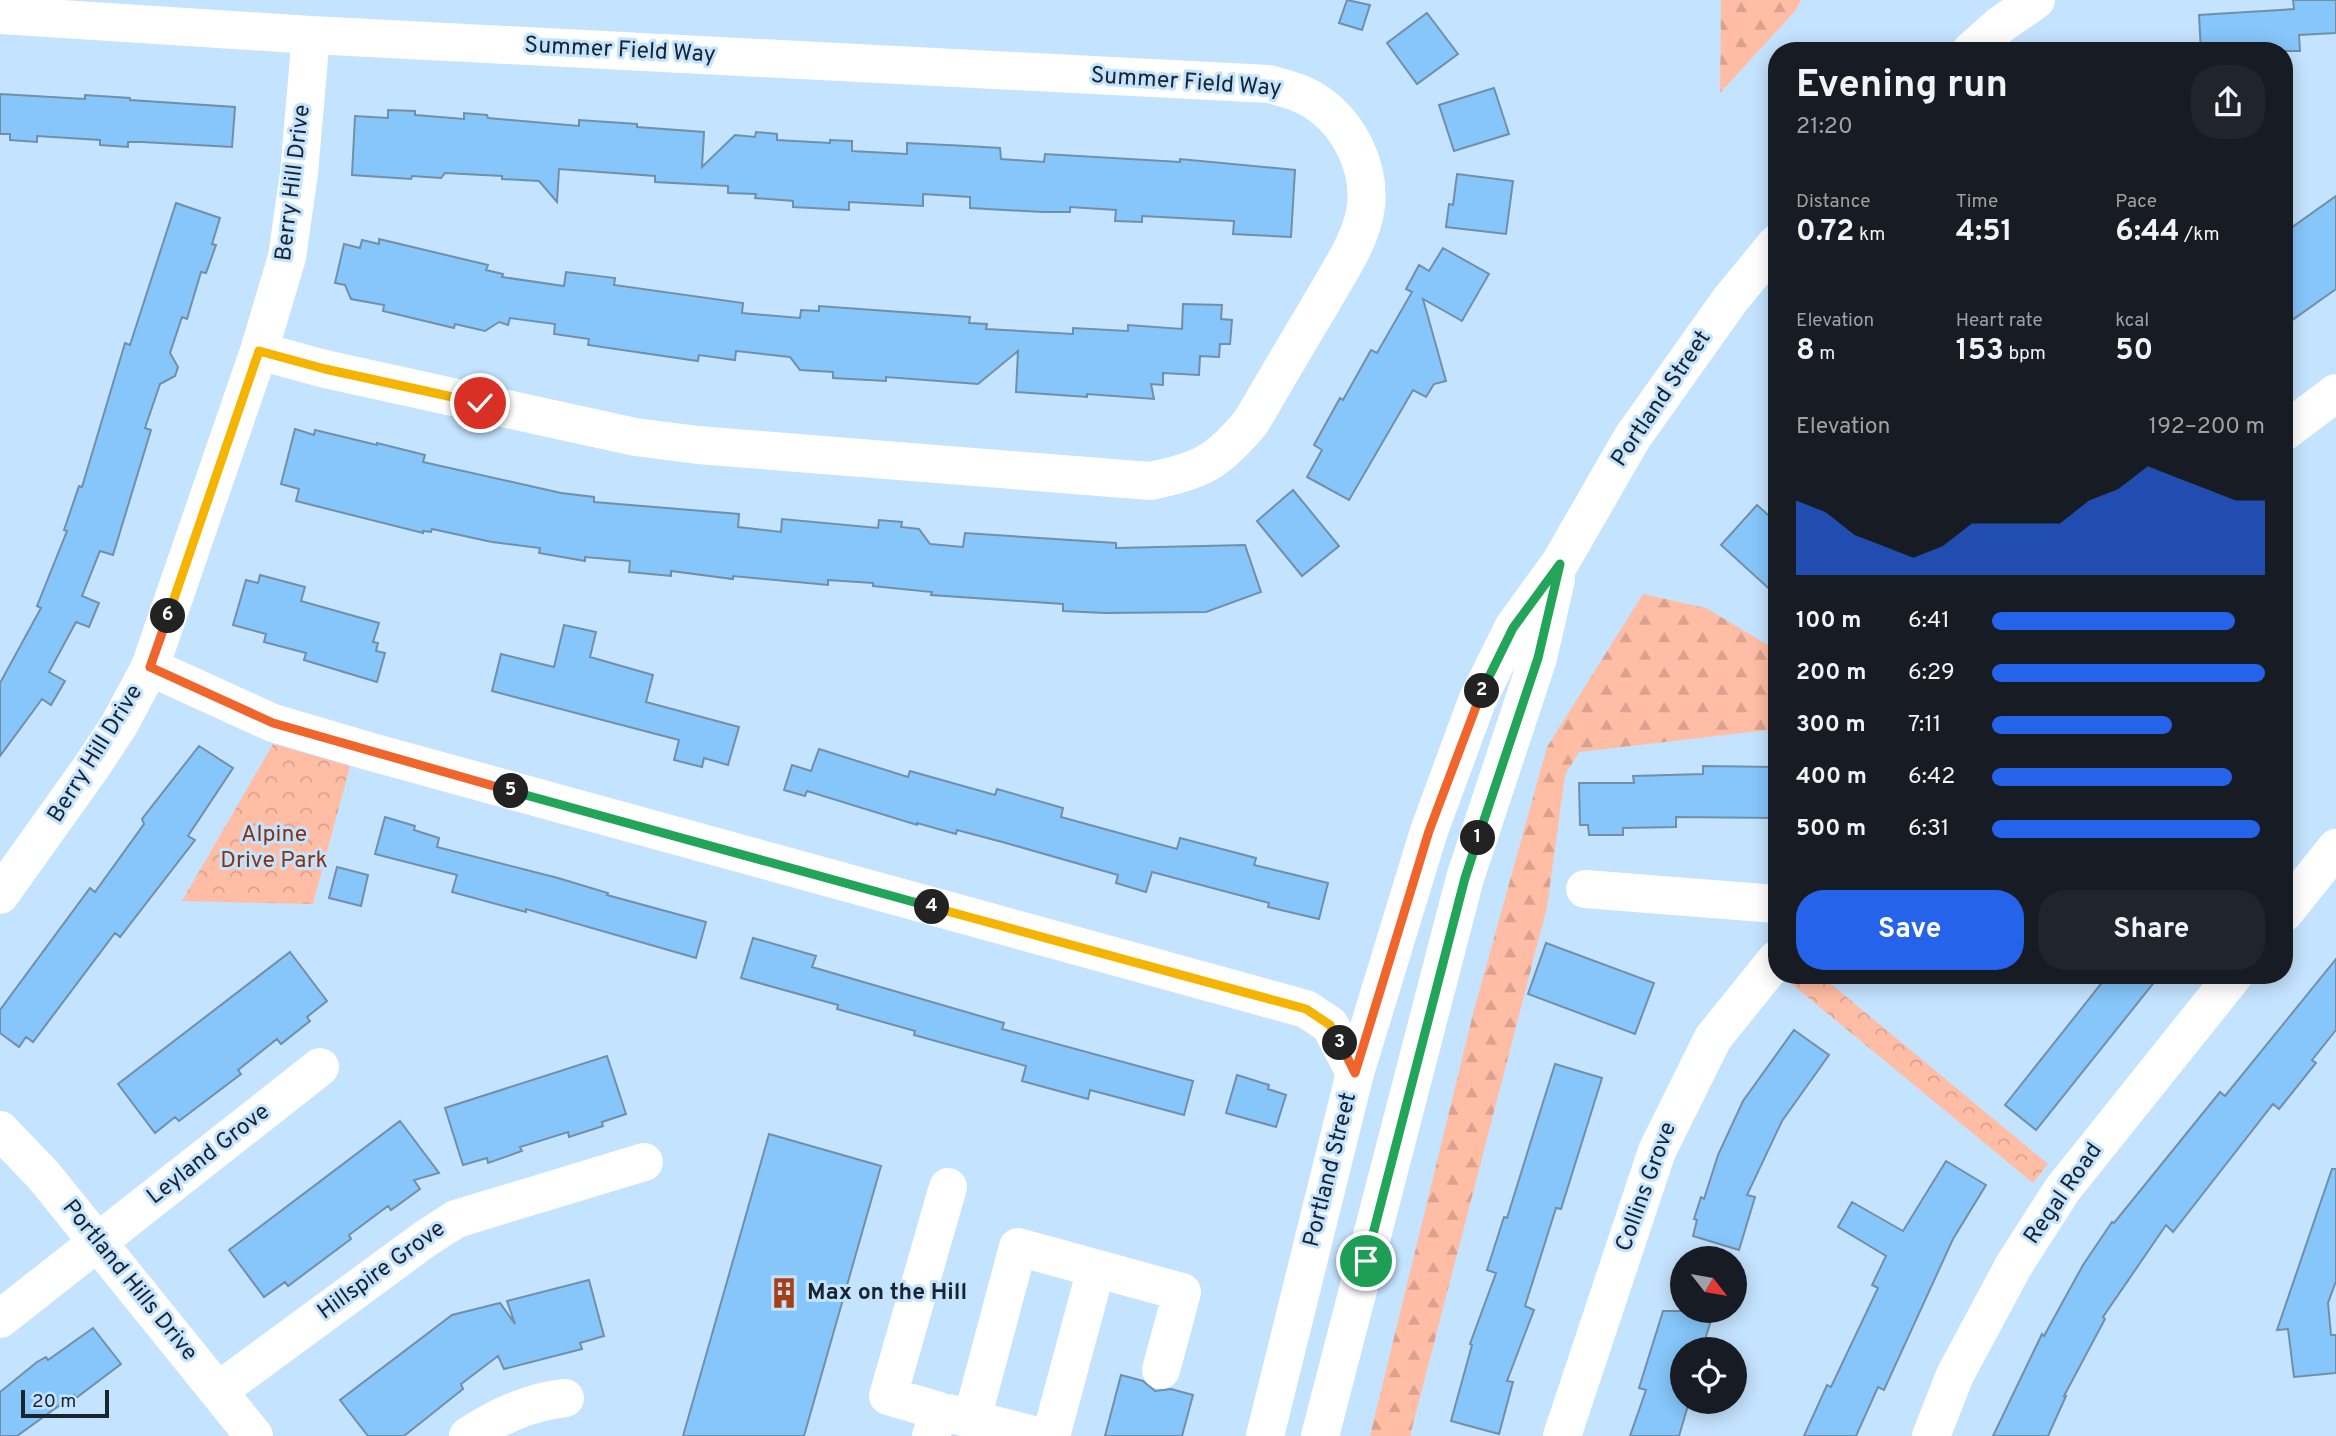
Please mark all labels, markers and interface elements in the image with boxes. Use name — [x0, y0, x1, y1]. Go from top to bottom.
street label: Summer Field Way — [524, 32, 716, 70]
street label: Summer Field Way — [1089, 62, 1283, 104]
text: Evening run — [1796, 62, 2008, 111]
button: share — [2191, 65, 2265, 139]
street label: Berry Hill Drive — [270, 103, 318, 263]
text: 21:20 — [1796, 113, 1853, 142]
text: Distance — [1796, 190, 1871, 214]
text: Time — [1956, 190, 1998, 214]
text: Pace — [2115, 190, 2157, 214]
text: 0.72 — [1796, 214, 1854, 251]
text: 4:51 — [1956, 214, 2013, 251]
text: 6:44 — [2115, 214, 2180, 251]
text: km — [1854, 223, 1885, 247]
text: /km — [2180, 223, 2220, 247]
text: Elevation — [1796, 309, 1874, 333]
text: Heart rate — [1956, 309, 2043, 333]
text: kcal — [2115, 309, 2149, 333]
street label: Portland Street — [1606, 325, 1718, 473]
text: 8 — [1796, 333, 1815, 370]
text: 153 — [1956, 333, 2004, 370]
text: 50 — [2115, 333, 2153, 370]
text: m — [1815, 342, 1835, 366]
text: bpm — [2004, 342, 2046, 366]
pin — [450, 373, 510, 433]
icon: check — [461, 384, 499, 422]
text: Elevation — [1796, 413, 1891, 442]
text: 192–200 m — [2149, 413, 2265, 442]
pin: 6 — [150, 598, 186, 634]
text: 6 — [162, 603, 173, 627]
text: 100 m — [1796, 607, 1861, 636]
text: 6:41 — [1908, 607, 1950, 636]
text: 200 m — [1796, 659, 1866, 688]
text: 6:29 — [1908, 659, 1955, 688]
pin: 2 — [1464, 674, 1500, 708]
text: 2 — [1476, 678, 1487, 702]
street label: Berry Hill Drive — [42, 680, 150, 828]
text: 300 m — [1796, 711, 1866, 740]
text: 7:11 — [1908, 711, 1941, 740]
text: 400 m — [1796, 763, 1867, 792]
text: 6:42 — [1908, 763, 1955, 792]
pin: 5 — [494, 774, 528, 808]
text: 5 — [505, 778, 516, 802]
text: 500 m — [1796, 815, 1866, 844]
text: 6:31 — [1908, 815, 1949, 844]
pin: 1 — [1460, 820, 1496, 856]
park label: Alpine Drive Park — [220, 821, 328, 876]
text: 1 — [1474, 825, 1481, 849]
pin: 4 — [914, 890, 950, 925]
button: Save — [1796, 890, 2024, 970]
button: Share — [2038, 890, 2265, 970]
text: 4 — [925, 894, 938, 918]
pin: 3 — [1322, 1026, 1358, 1060]
text: 3 — [1334, 1030, 1345, 1054]
street label: Portland Street — [1298, 1090, 1364, 1250]
street label: Leyland Grove — [142, 1098, 276, 1212]
street label: Collins Grove — [1610, 1118, 1684, 1256]
street label: Regal Road — [2018, 1138, 2110, 1250]
street label: Portland Hills Drive — [55, 1194, 203, 1368]
street label: Hillspire Grove — [313, 1215, 451, 1327]
pin — [1336, 1231, 1396, 1291]
icon: arrive — [1347, 1242, 1385, 1280]
north arrow — [1670, 1246, 1746, 1323]
map controls — [1670, 1246, 1747, 1414]
building icon: Max on the Hill — [767, 1276, 801, 1310]
place label: Max on the Hill — [807, 1279, 967, 1308]
button: locate — [1670, 1337, 1747, 1414]
scale bar — [21, 1387, 108, 1419]
text: 20 m — [32, 1390, 76, 1414]

